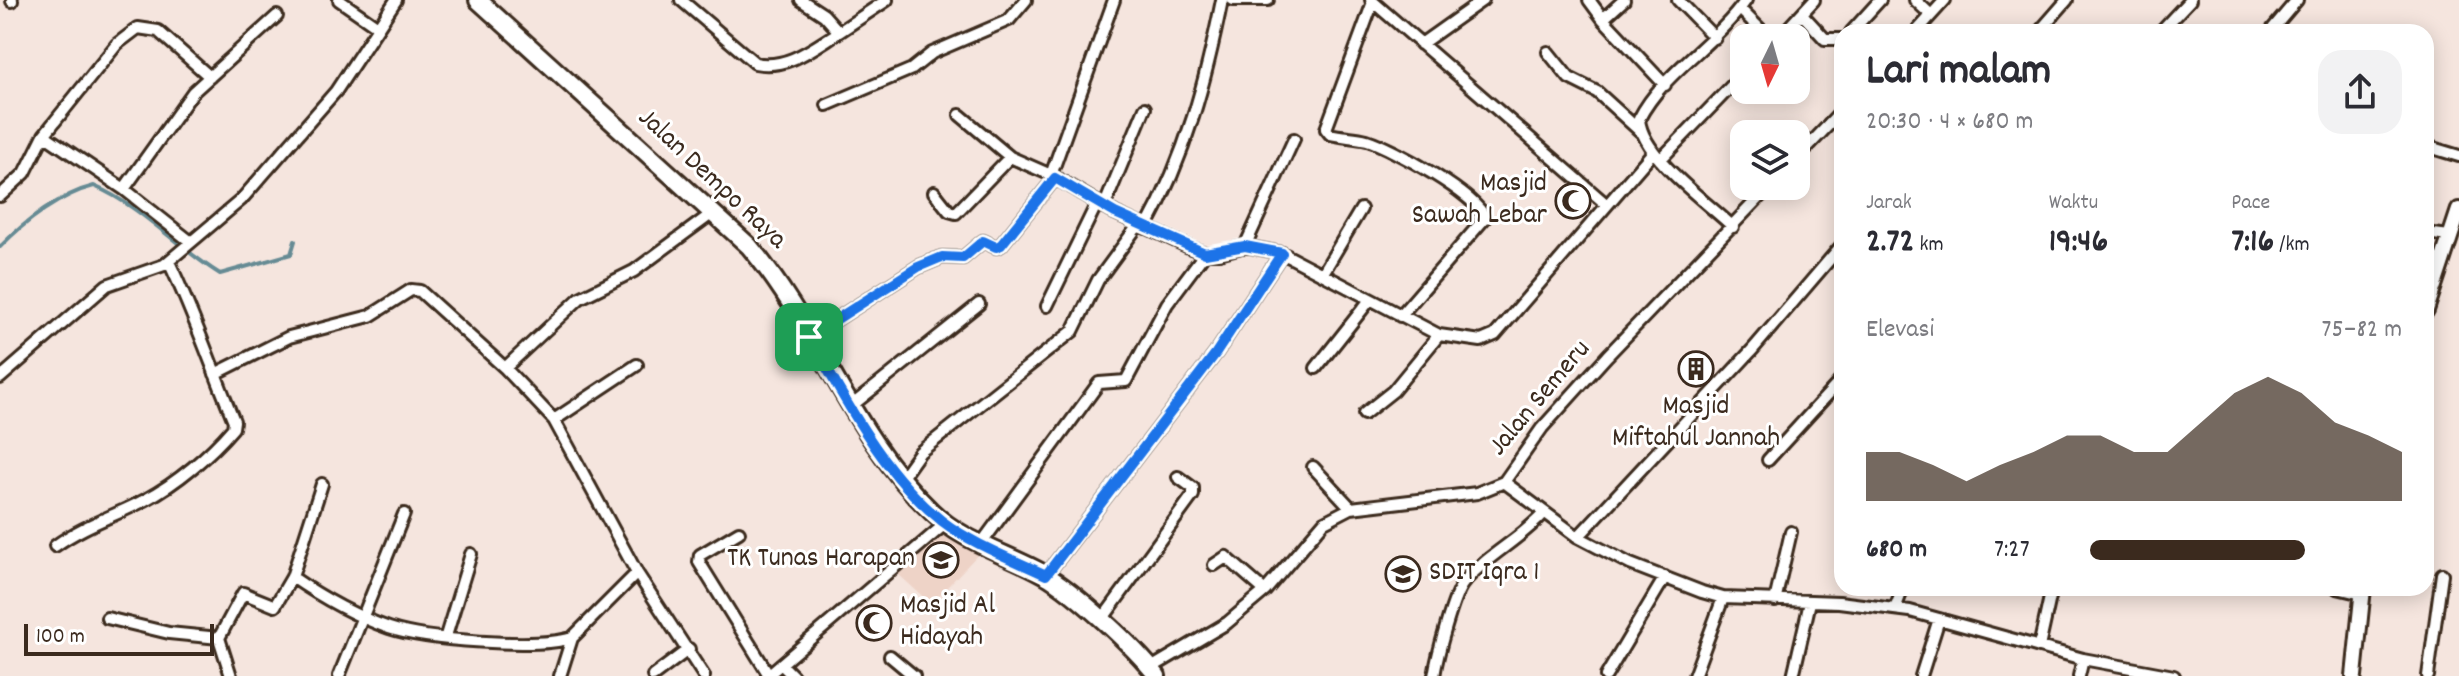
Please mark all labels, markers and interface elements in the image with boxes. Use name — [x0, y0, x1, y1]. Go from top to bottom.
north arrow — [1730, 24, 1810, 104]
map controls — [1730, 24, 1810, 200]
text: Lari malam — [1866, 42, 2051, 105]
button: share — [2318, 50, 2402, 134]
street label: Jalan Dempo Raya — [627, 100, 795, 261]
text: 20:30 · 4 × 680 m — [1866, 104, 2033, 141]
button: layers — [1730, 120, 1810, 200]
place label: Masjid Sawah Lebar — [1412, 165, 1548, 237]
mosque icon: Masjid Sawah Lebar — [1554, 182, 1592, 220]
text: Jarak — [1866, 188, 1912, 219]
text: Waktu — [2049, 188, 2098, 219]
text: Pace — [2231, 188, 2270, 219]
text: 2.72 — [1866, 219, 1914, 268]
text: 19:46 — [2049, 219, 2108, 268]
text: 7:16 — [2231, 219, 2274, 268]
text: km — [1914, 230, 1944, 261]
text: /km — [2274, 230, 2310, 261]
pin — [775, 303, 843, 371]
text: Elevasi — [1866, 312, 1934, 349]
text: 75–82 m — [2322, 312, 2402, 349]
icon: arrive — [787, 315, 831, 359]
street label: Jalan Semeru — [1480, 332, 1602, 466]
building icon: Masjid Miftahul Jannah — [1677, 350, 1715, 388]
place label: Masjid Miftahul Jannah — [1612, 388, 1780, 460]
text: 680 m — [1866, 532, 1927, 569]
text: 7:27 — [1994, 532, 2030, 569]
place label: TK Tunas Harapan — [727, 540, 915, 580]
school or university icon: TK Tunas Harapan — [922, 541, 960, 579]
place label: SDIT Iqra 1 — [1429, 554, 1539, 594]
school or university icon: SDIT Iqra 1 — [1384, 555, 1422, 593]
place label: Masjid Al Hidayah — [900, 587, 996, 659]
mosque icon: Masjid Al Hidayah — [855, 604, 893, 642]
scale bar — [24, 620, 214, 656]
text: 100 m — [36, 622, 85, 653]

